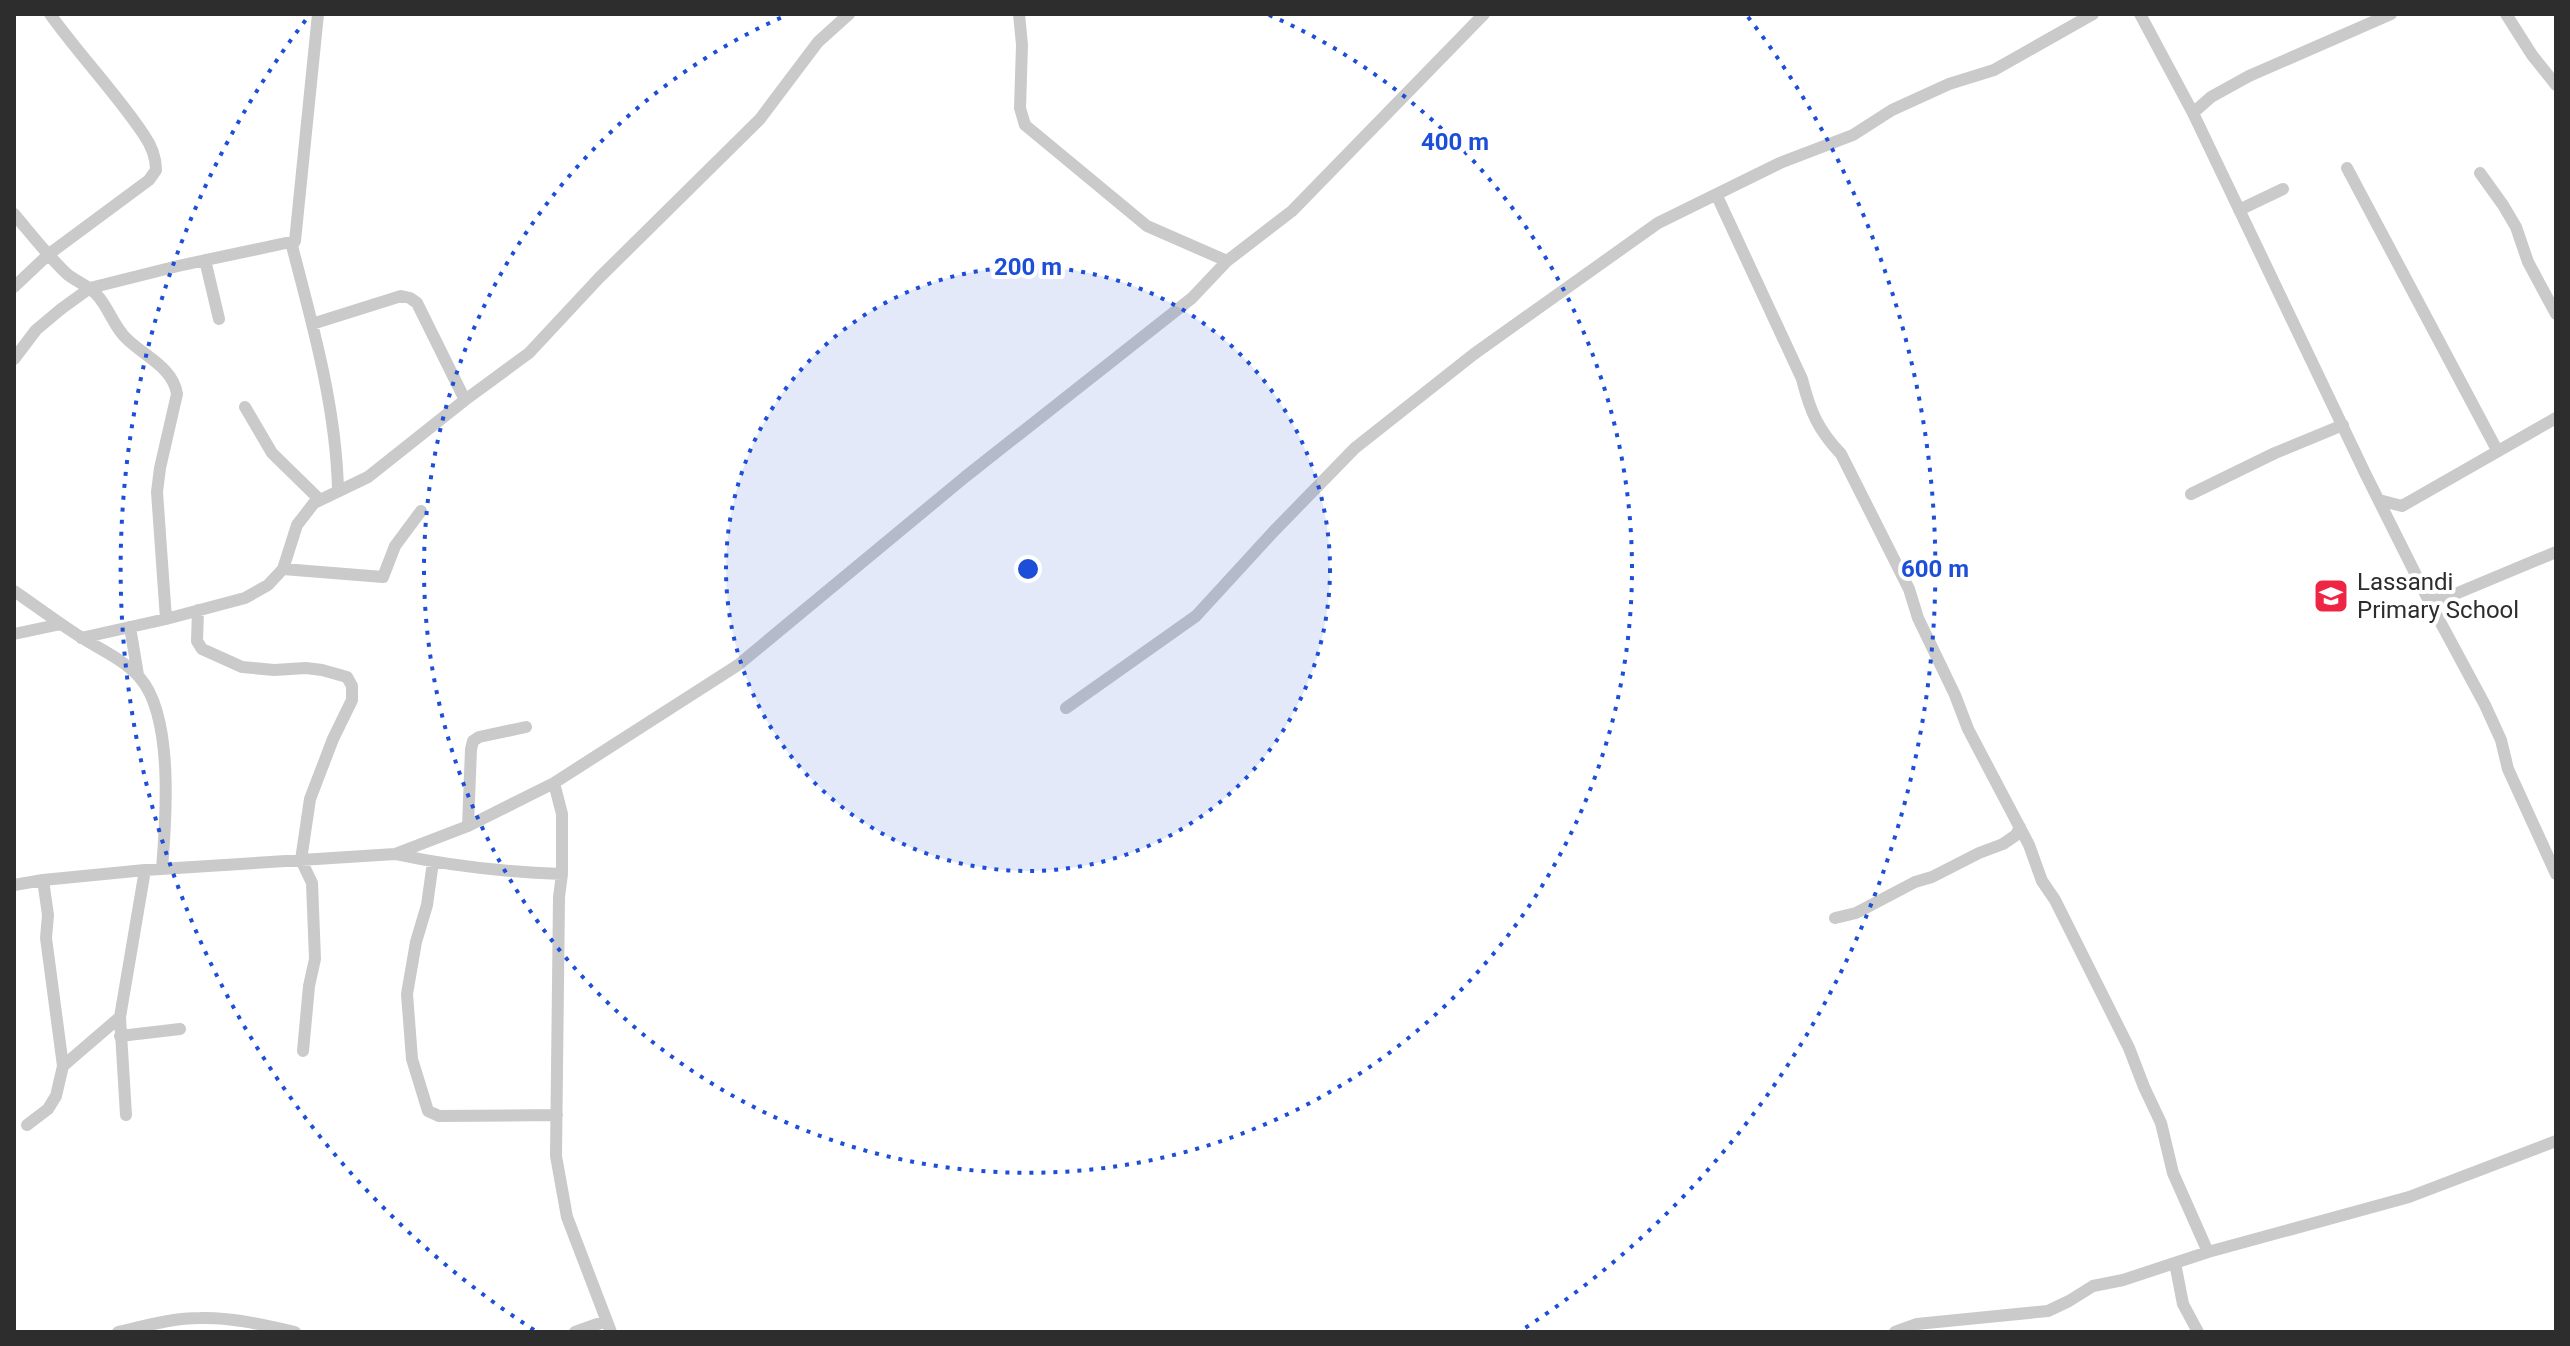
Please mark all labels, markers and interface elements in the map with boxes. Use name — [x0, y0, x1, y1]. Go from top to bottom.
text: 400 m — [1421, 128, 1489, 156]
text: 200 m — [994, 253, 1062, 281]
centre of rings — [1014, 555, 1042, 583]
text: 600 m — [1901, 555, 1969, 583]
place label: Lassandi Primary School — [2357, 568, 2519, 624]
school or university icon: Lassandi Primary School — [2312, 577, 2350, 615]

